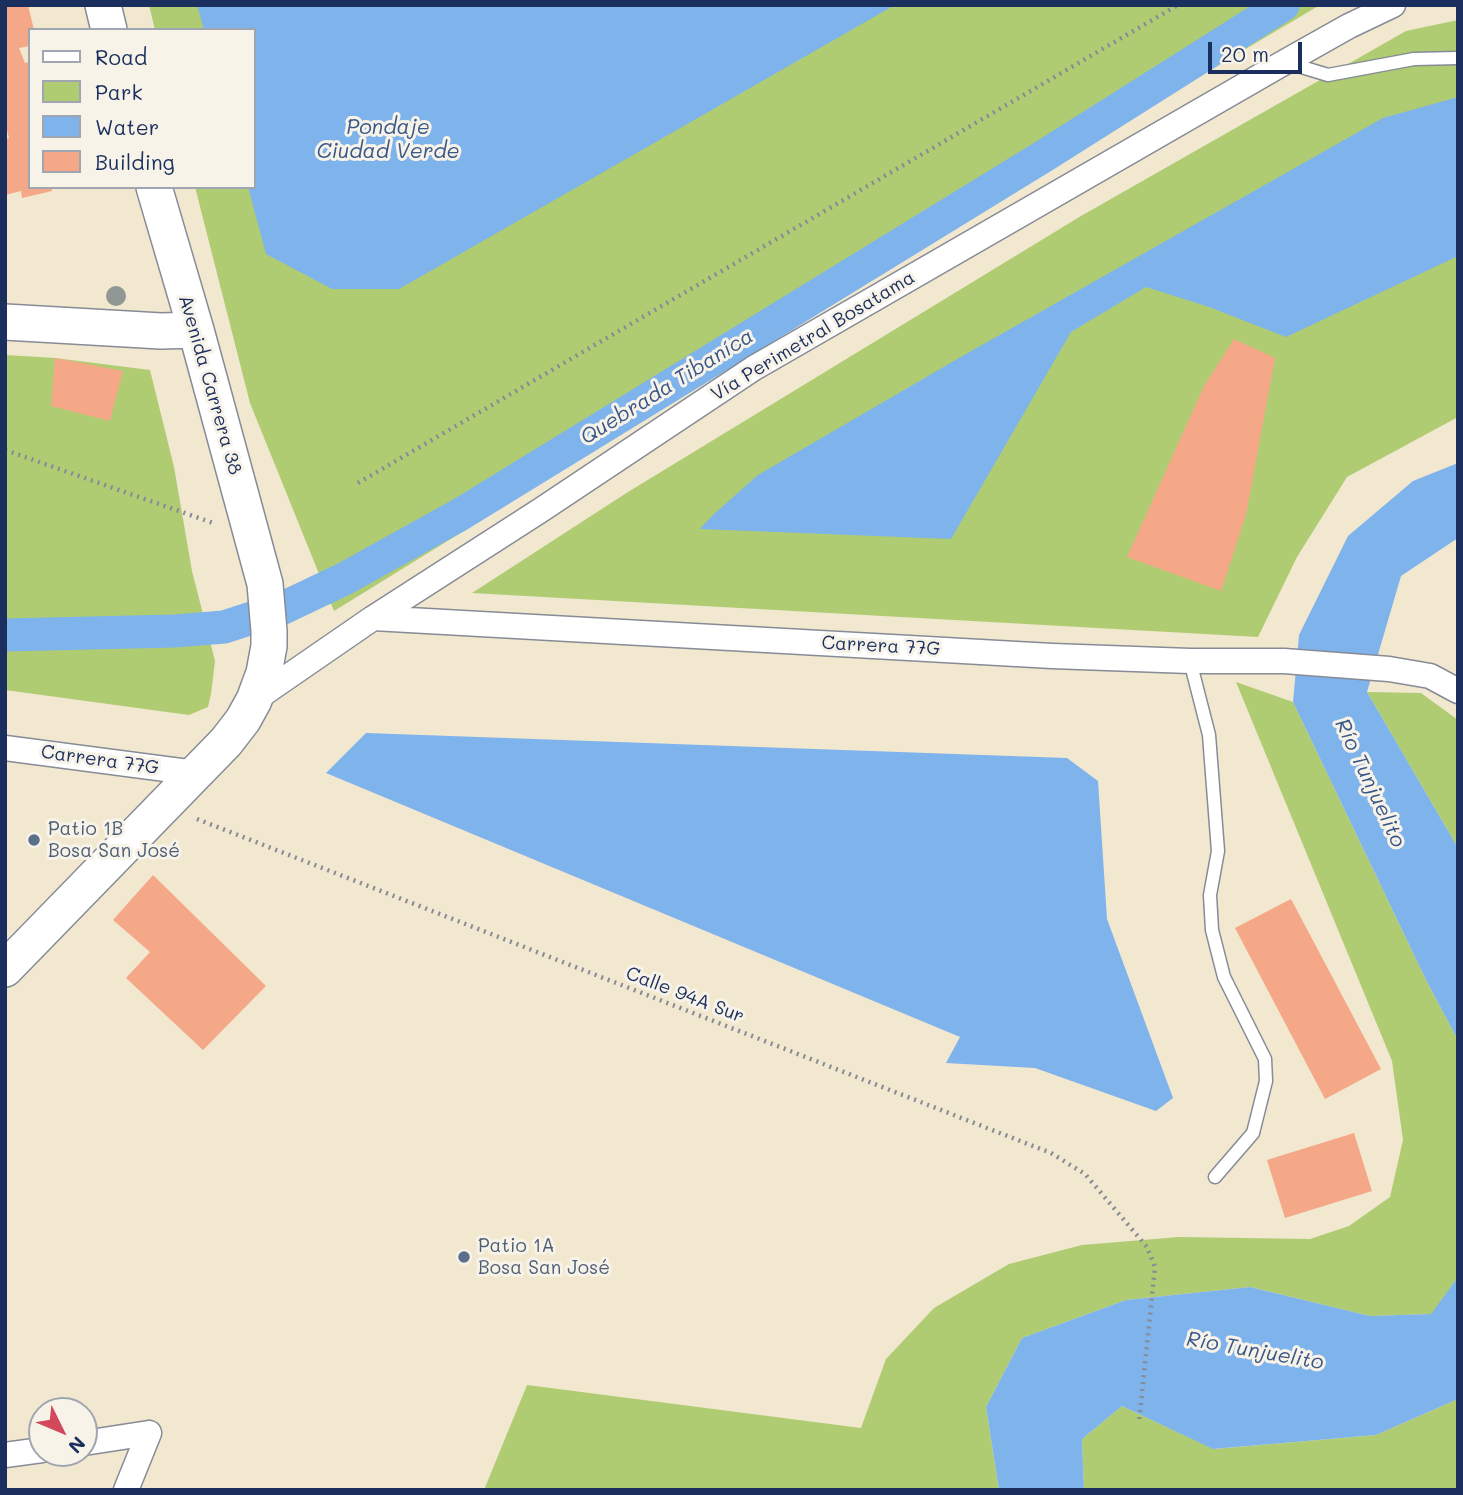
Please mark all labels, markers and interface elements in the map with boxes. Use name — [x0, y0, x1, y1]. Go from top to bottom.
legend — [28, 28, 256, 189]
scale bar — [1211, 28, 1306, 72]
text: 20 m — [1221, 40, 1269, 67]
text: Road — [95, 43, 147, 70]
text: Park — [95, 78, 143, 105]
text: Water — [95, 113, 159, 140]
water label: Pondaje Ciudad Verde — [316, 115, 460, 165]
text: Building — [95, 148, 175, 175]
street label: Vía Perimetral Bosatama — [707, 266, 919, 406]
street label: Avenida Carrera 38 — [173, 293, 247, 477]
water label: Quebrada Tibaníca — [576, 324, 758, 450]
street label: Carrera 77G — [821, 632, 941, 660]
water label: Río Tunjuelito — [1329, 715, 1411, 851]
street label: Carrera 77G — [40, 740, 160, 780]
place label: Patio 1B Bosa San José — [48, 818, 180, 862]
marker: Patio 1B Bosa San José — [26, 832, 42, 848]
street label: Calle 94A Sur — [623, 962, 747, 1028]
place label: Patio 1A Bosa San José — [478, 1235, 610, 1279]
marker: Patio 1A Bosa San José — [456, 1249, 472, 1265]
water label: Río Tunjuelito — [1184, 1327, 1326, 1375]
north arrow — [28, 1397, 98, 1467]
text: N — [63, 1431, 91, 1459]

